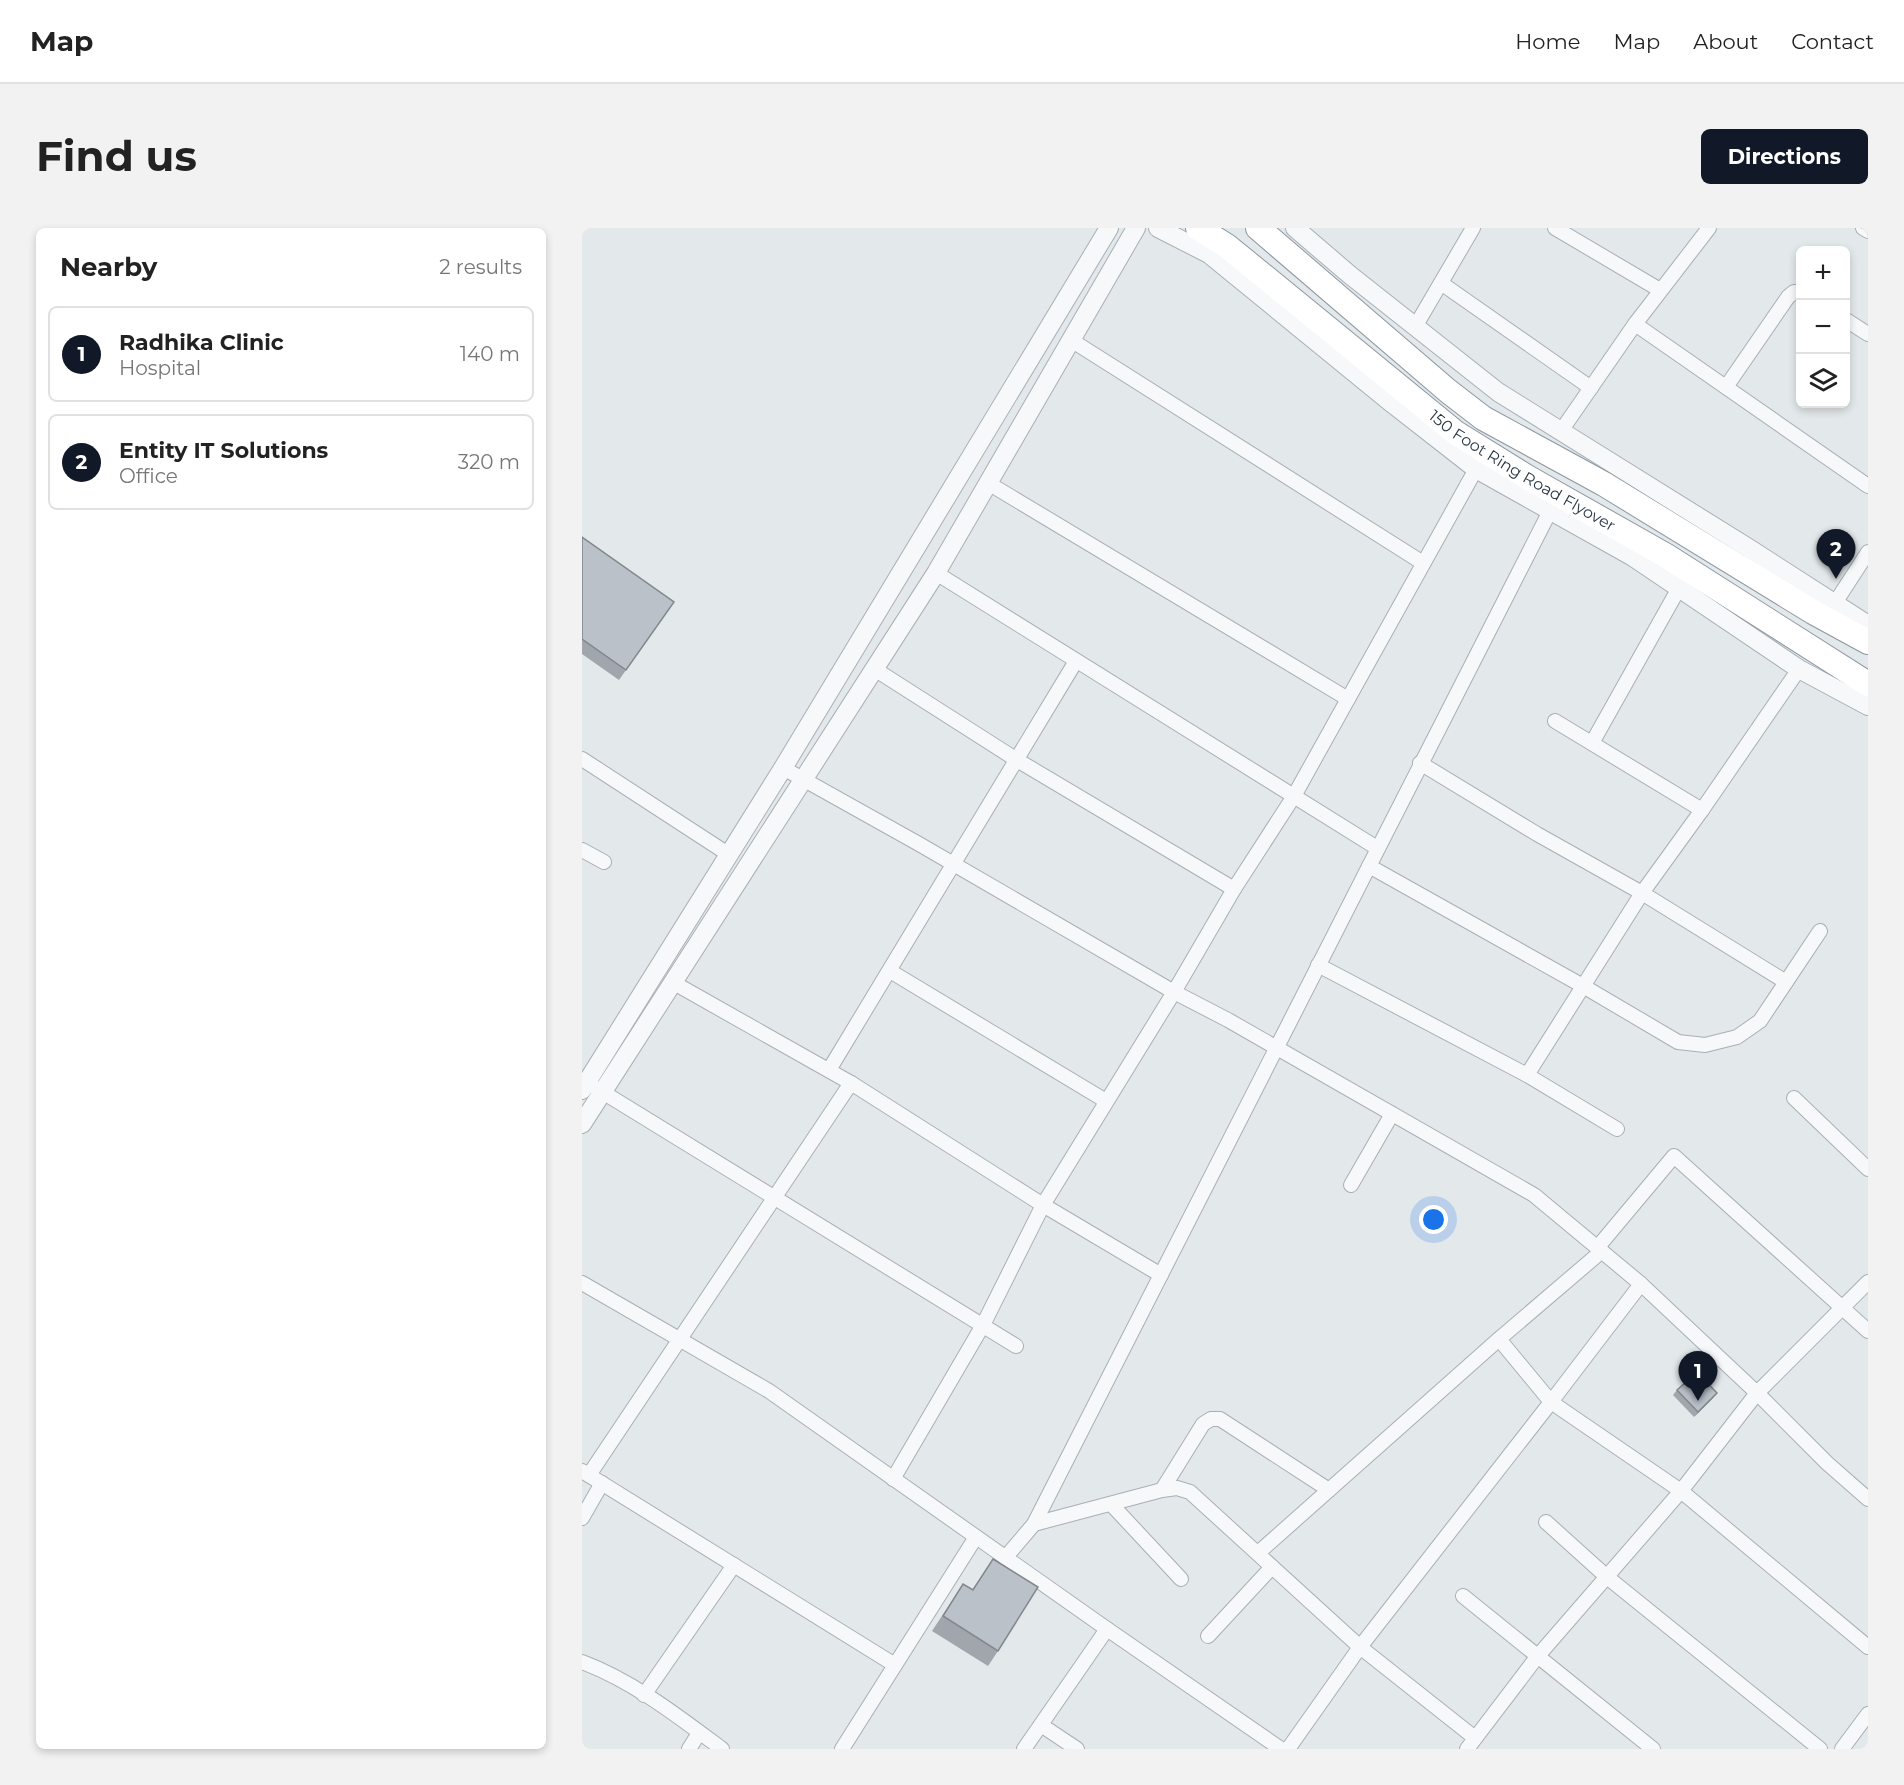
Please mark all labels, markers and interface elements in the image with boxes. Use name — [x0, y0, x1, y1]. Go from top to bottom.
text: Map — [30, 24, 93, 58]
text: Home — [1515, 29, 1580, 54]
text: Map — [1613, 29, 1660, 54]
text: About — [1693, 29, 1758, 54]
text: Contact — [1791, 29, 1874, 54]
button: Directions — [1701, 129, 1868, 184]
text: Find us — [36, 130, 197, 182]
map controls — [1796, 246, 1850, 408]
button: + — [1796, 246, 1850, 300]
text: Nearby — [60, 251, 157, 283]
text: 2 results — [439, 255, 522, 279]
button: − — [1796, 300, 1850, 354]
text: Radhika Clinic — [119, 329, 284, 356]
text: 1 — [78, 342, 85, 366]
text: 140 m — [460, 342, 520, 366]
button: layers — [1796, 354, 1850, 408]
text: Hospital — [119, 356, 201, 380]
street label: 150 Foot Ring Road Flyover — [1425, 406, 1619, 535]
text: Entity IT Solutions — [119, 437, 328, 464]
text: 2 — [76, 450, 87, 474]
text: 320 m — [458, 450, 520, 474]
text: Office — [119, 464, 178, 488]
pin: 2 — [1816, 530, 1856, 579]
your location — [1419, 1205, 1448, 1234]
pin: 1 — [1678, 1352, 1718, 1401]

